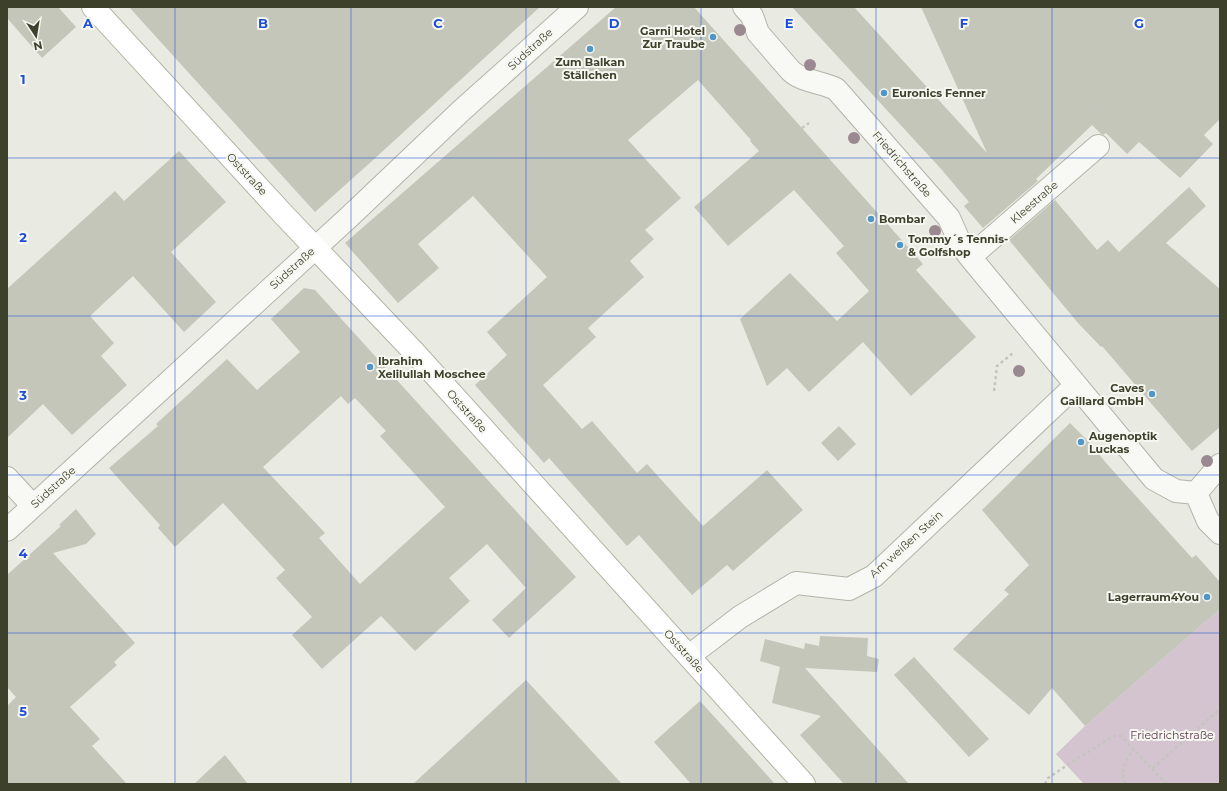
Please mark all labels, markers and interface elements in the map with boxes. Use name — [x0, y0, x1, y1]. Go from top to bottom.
text: A — [82, 15, 94, 31]
text: B — [258, 15, 268, 31]
text: C — [433, 15, 443, 31]
text: D — [609, 15, 620, 31]
text: E — [785, 15, 794, 31]
text: F — [960, 15, 968, 31]
text: G — [1134, 15, 1144, 31]
north arrow — [16, 16, 56, 56]
place label: Garni Hotel Zur Traube — [640, 24, 705, 51]
street label: Südstraße — [505, 25, 556, 73]
marker: Garni Hotel Zur Traube — [708, 32, 718, 42]
text: N — [32, 38, 44, 54]
marker: Zum Balkan Ställchen — [585, 44, 595, 54]
place label: Zum Balkan Ställchen — [555, 55, 625, 82]
text: 1 — [20, 71, 26, 87]
place label: Euronics Fenner — [892, 86, 986, 100]
marker: Euronics Fenner — [879, 88, 889, 98]
street label: Friedrichstraße — [869, 128, 935, 200]
street label: Oststraße — [224, 150, 271, 199]
street label: Kleestraße — [1007, 177, 1061, 226]
place label: Bombar — [879, 212, 925, 226]
marker: Bombar — [866, 214, 876, 224]
text: 2 — [19, 229, 27, 245]
place label: Tommy´s Tennis- & Golfshop — [908, 232, 1008, 259]
marker: Tommy´s Tennis- & Golfshop — [895, 240, 905, 250]
street label: Südstraße — [267, 244, 318, 292]
place label: Ibrahim Xelilullah Moschee — [378, 354, 486, 381]
marker: Ibrahim Xelilullah Moschee — [365, 362, 375, 372]
place label: Caves Gaillard GmbH — [1060, 381, 1144, 408]
street label: Oststraße — [444, 386, 490, 436]
text: 3 — [18, 387, 27, 403]
marker: Caves Gaillard GmbH — [1147, 389, 1157, 399]
place label: Augenoptik Luckas — [1088, 429, 1158, 456]
marker: Augenoptik Luckas — [1076, 437, 1086, 447]
street label: Südstraße — [28, 463, 79, 511]
street label: Am weißen Stein — [866, 507, 946, 581]
text: 4 — [19, 545, 28, 561]
place label: Lagerraum4You — [1108, 590, 1199, 604]
marker: Lagerraum4You — [1202, 592, 1212, 602]
street label: Oststraße — [661, 626, 707, 676]
text: 5 — [19, 703, 27, 719]
park label: Friedrichstraße — [1130, 728, 1214, 742]

